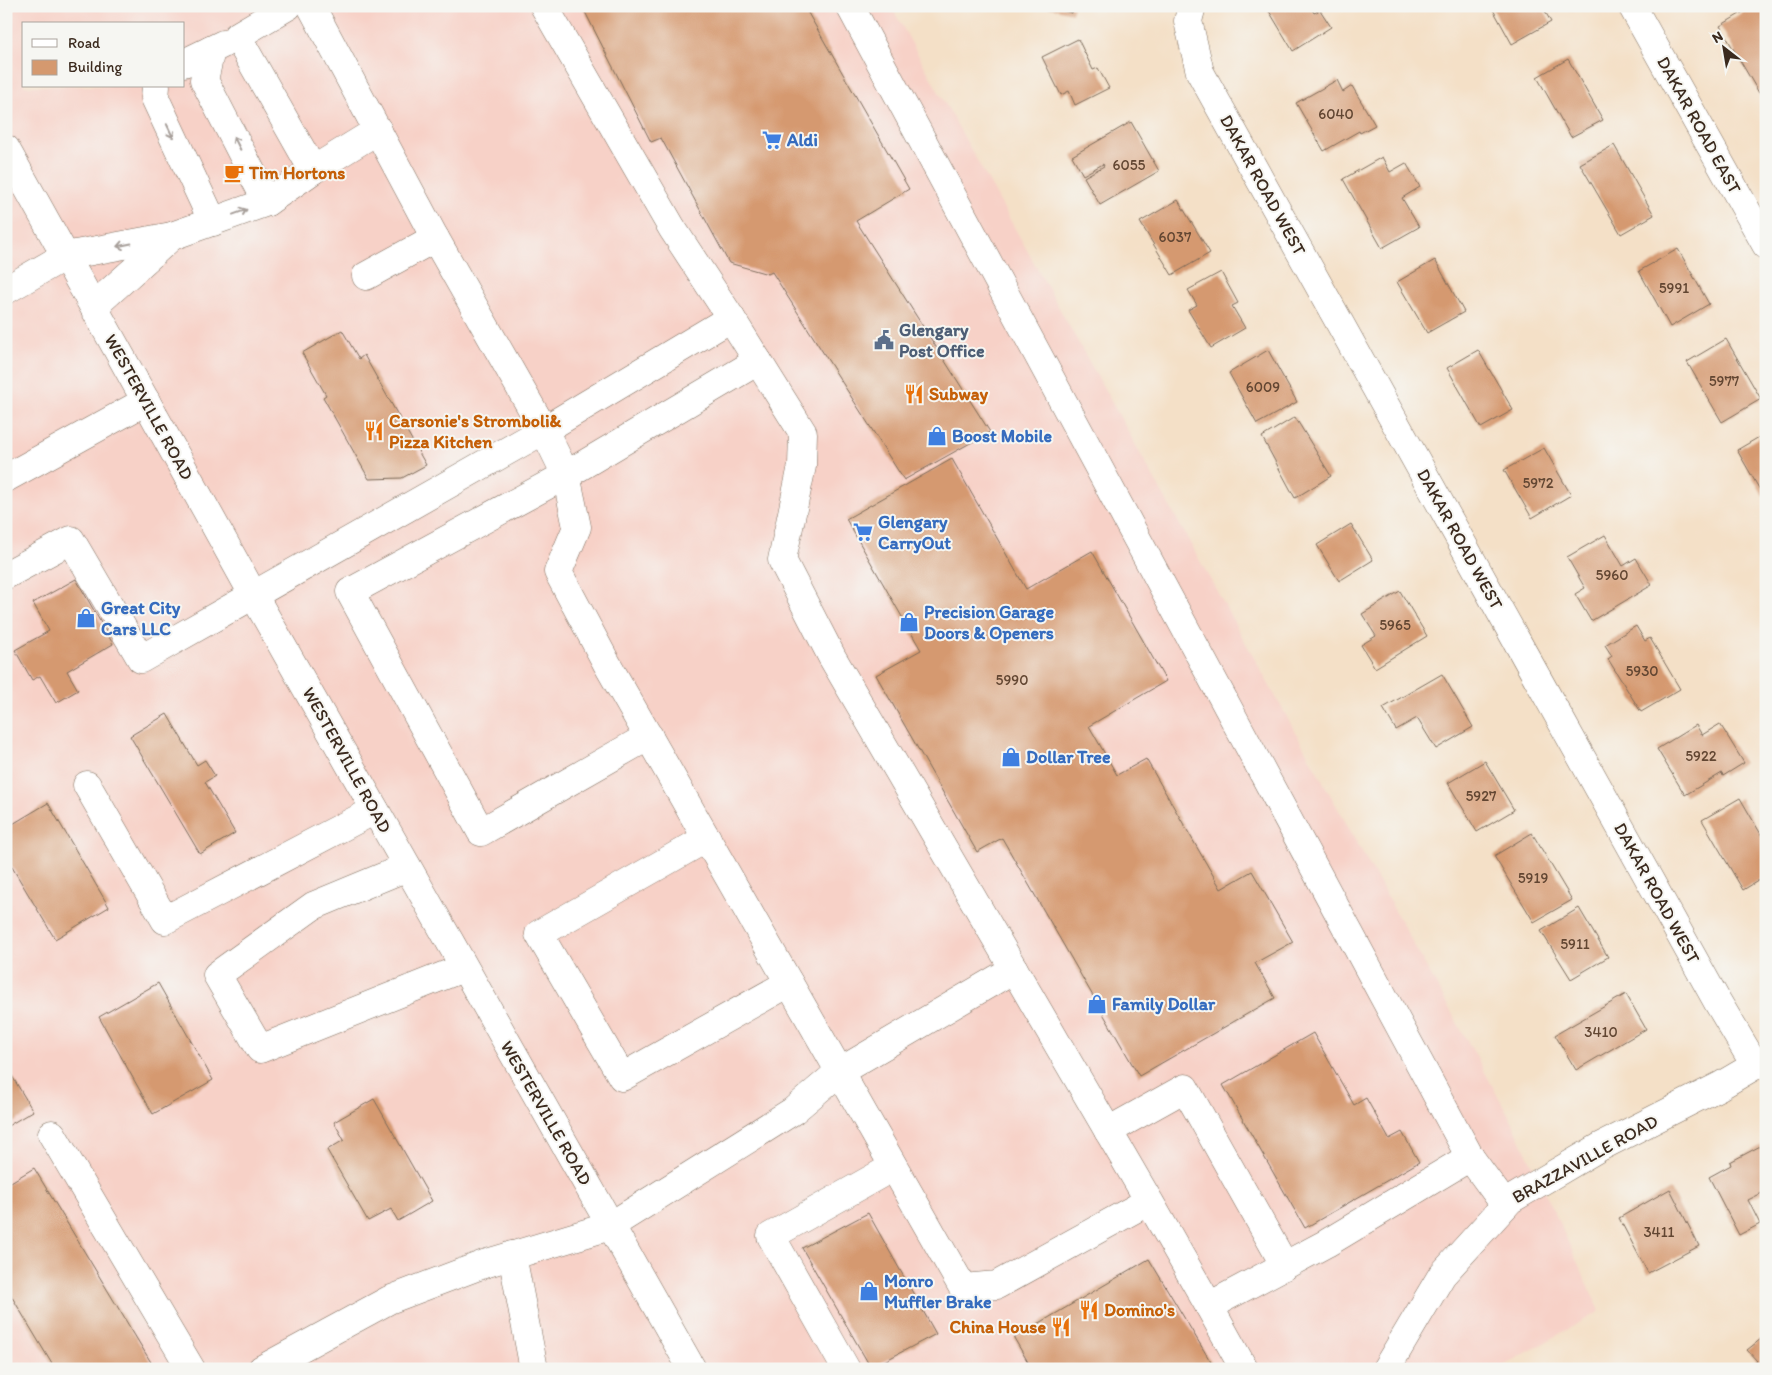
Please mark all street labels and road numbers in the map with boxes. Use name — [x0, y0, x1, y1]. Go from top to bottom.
street label: DAKAR ROAD EAST — [1652, 52, 1746, 198]
street label: DAKAR ROAD WEST — [1215, 111, 1311, 259]
street label: WESTERVILLE ROAD — [100, 330, 198, 484]
street label: DAKAR ROAD WEST — [1412, 465, 1508, 613]
street label: WESTERVILLE ROAD — [298, 683, 396, 837]
street label: DAKAR ROAD WEST — [1609, 819, 1705, 967]
street label: WESTERVILLE ROAD — [496, 1037, 596, 1189]
street label: BRAZZAVILLE ROAD — [1508, 1110, 1662, 1208]

